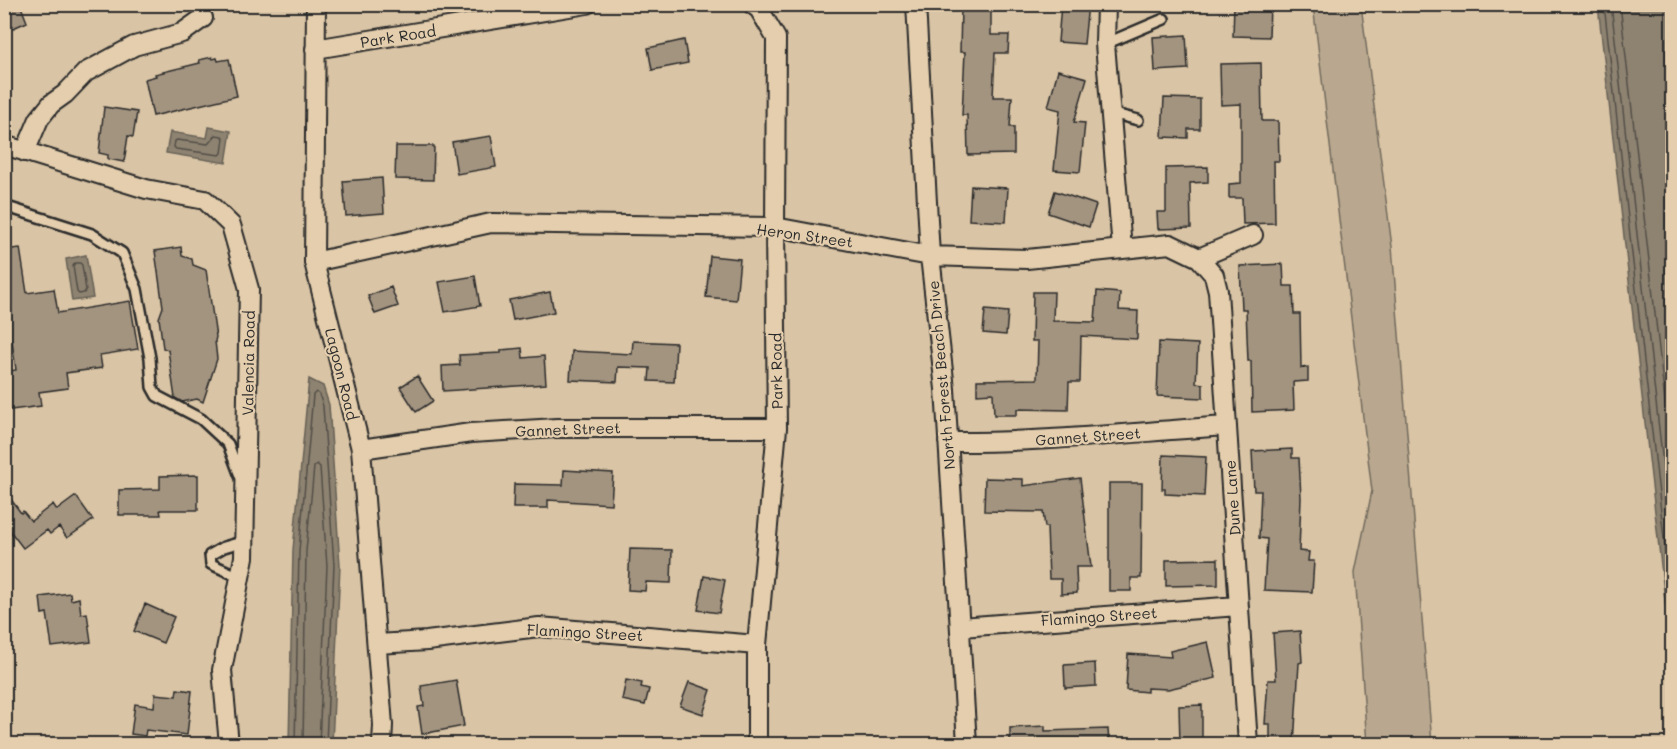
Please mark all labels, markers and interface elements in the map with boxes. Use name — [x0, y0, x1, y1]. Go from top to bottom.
street label: Park Road — [359, 20, 437, 52]
street label: Heron Street — [755, 218, 855, 252]
street label: North Forest Beach Drive — [923, 280, 959, 470]
street label: Valencia Road — [237, 310, 259, 416]
street label: Lagoon Road — [321, 326, 363, 422]
street label: Park Road — [765, 333, 787, 409]
street label: Gannet Street — [515, 417, 621, 441]
street label: Gannet Street — [1035, 422, 1141, 450]
street label: Dune Lane — [1219, 460, 1245, 536]
street label: Flamingo Street — [1040, 602, 1158, 630]
street label: Flamingo Street — [526, 619, 644, 645]

